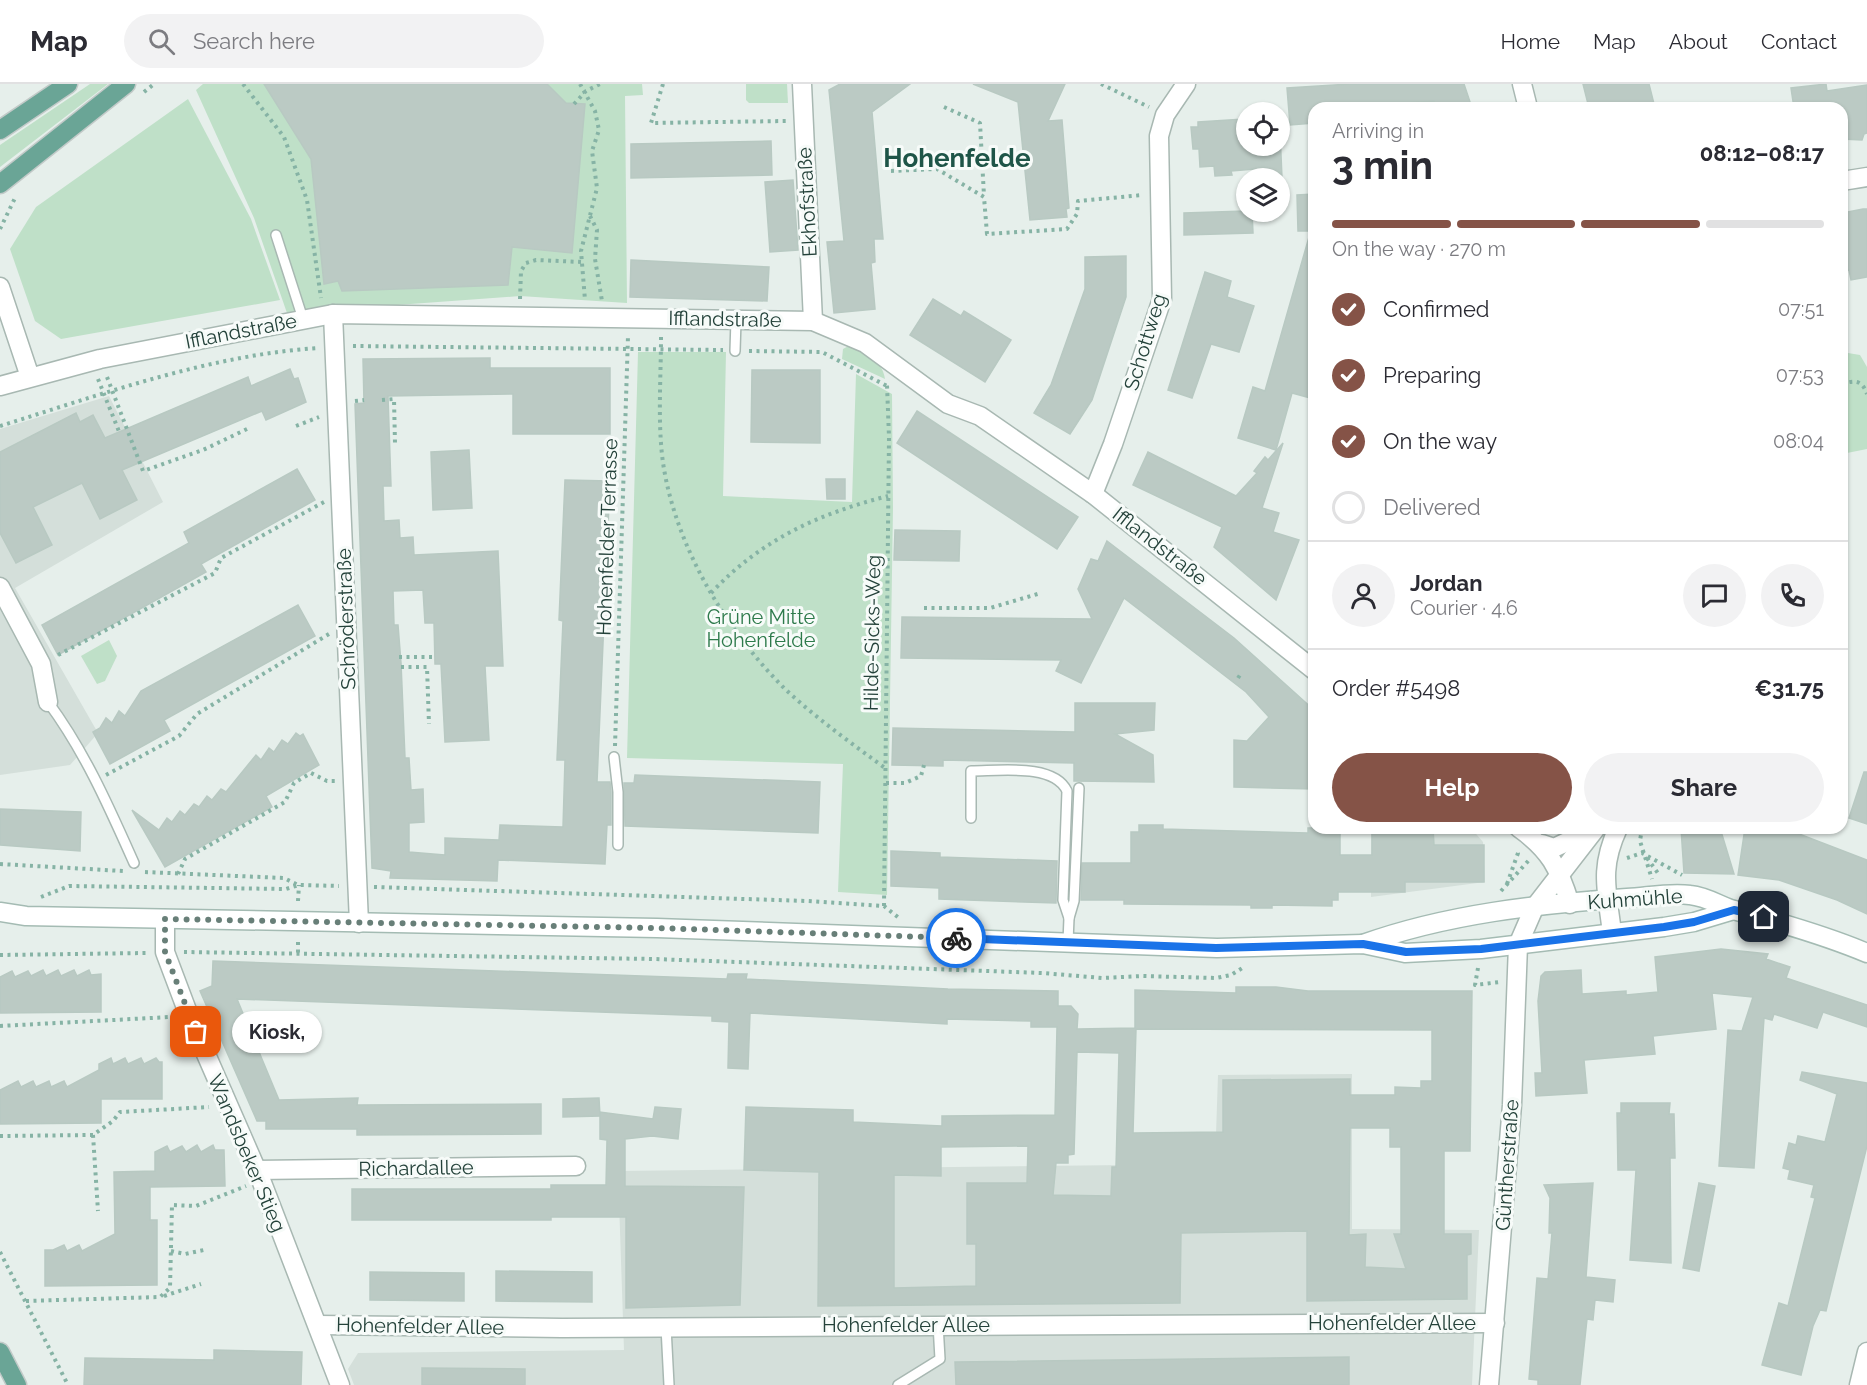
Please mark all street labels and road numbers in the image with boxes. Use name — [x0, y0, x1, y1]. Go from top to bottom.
street label: Ekhofstraße — [792, 146, 822, 257]
street label: Schottweg — [1119, 291, 1171, 393]
street label: Ifflandstraße — [668, 306, 782, 332]
street label: Ifflandstraße — [183, 308, 299, 354]
street label: Hohenfelder Terrasse — [592, 437, 622, 636]
street label: Ifflandstraße — [1108, 502, 1212, 590]
street label: Schröderstraße — [332, 548, 360, 690]
street label: Hilde-Sicks-Weg — [859, 555, 885, 711]
street label: Kuhmühle — [1587, 884, 1684, 914]
street label: Wandsbeker Stieg — [203, 1070, 291, 1236]
street label: Güntherstraße — [1490, 1098, 1524, 1232]
street label: Richardallee — [358, 1155, 474, 1181]
street label: Hohenfelder Allee — [1308, 1311, 1476, 1335]
street label: Hohenfelder Allee — [336, 1313, 504, 1339]
street label: Hohenfelder Allee — [822, 1313, 990, 1337]

